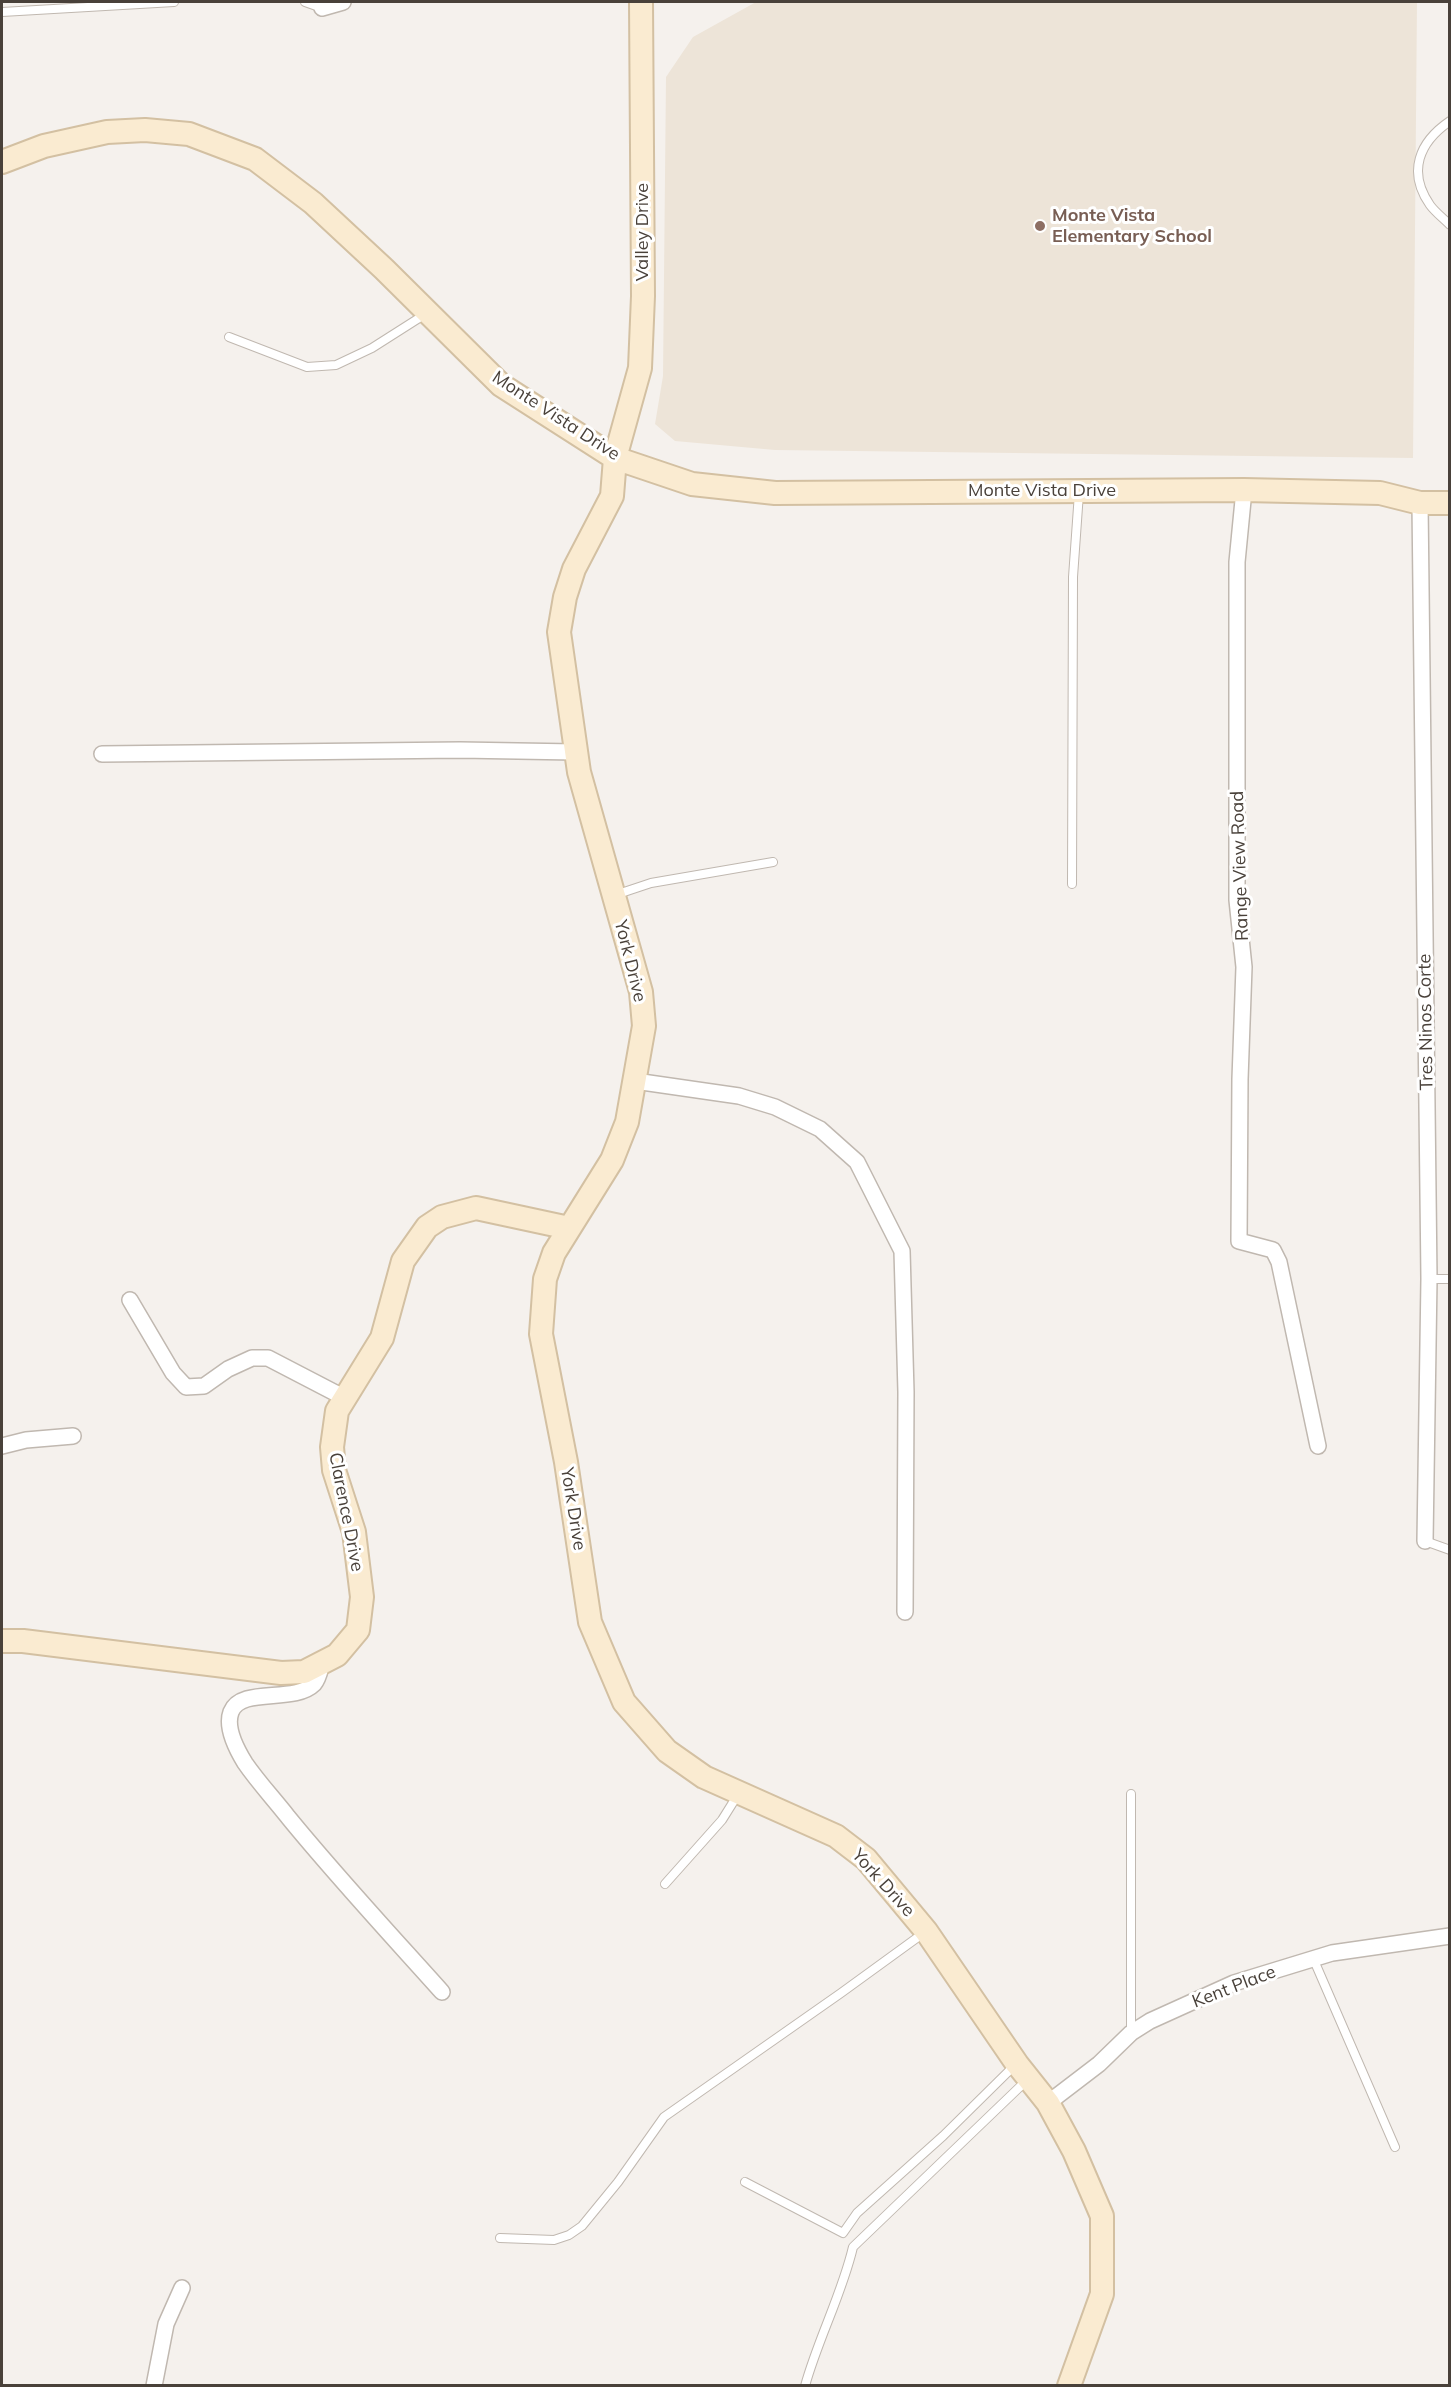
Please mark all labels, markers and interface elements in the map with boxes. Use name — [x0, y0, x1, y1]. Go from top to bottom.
street label: Valley Drive — [632, 183, 654, 281]
place label: Monte Vista Elementary School — [1052, 205, 1212, 248]
marker: Monte Vista Elementary School — [1033, 219, 1047, 233]
street label: Monte Vista Drive — [488, 367, 624, 465]
street label: Monte Vista Drive — [968, 480, 1116, 502]
street label: Range View Road — [1227, 791, 1253, 941]
street label: York Drive — [609, 918, 651, 1004]
street label: Tres Ninos Corte — [1414, 954, 1438, 1090]
street label: Clarence Drive — [324, 1451, 368, 1573]
street label: York Drive — [556, 1466, 590, 1552]
street label: York Drive — [847, 1845, 919, 1921]
street label: Kent Place — [1189, 1961, 1279, 2013]

